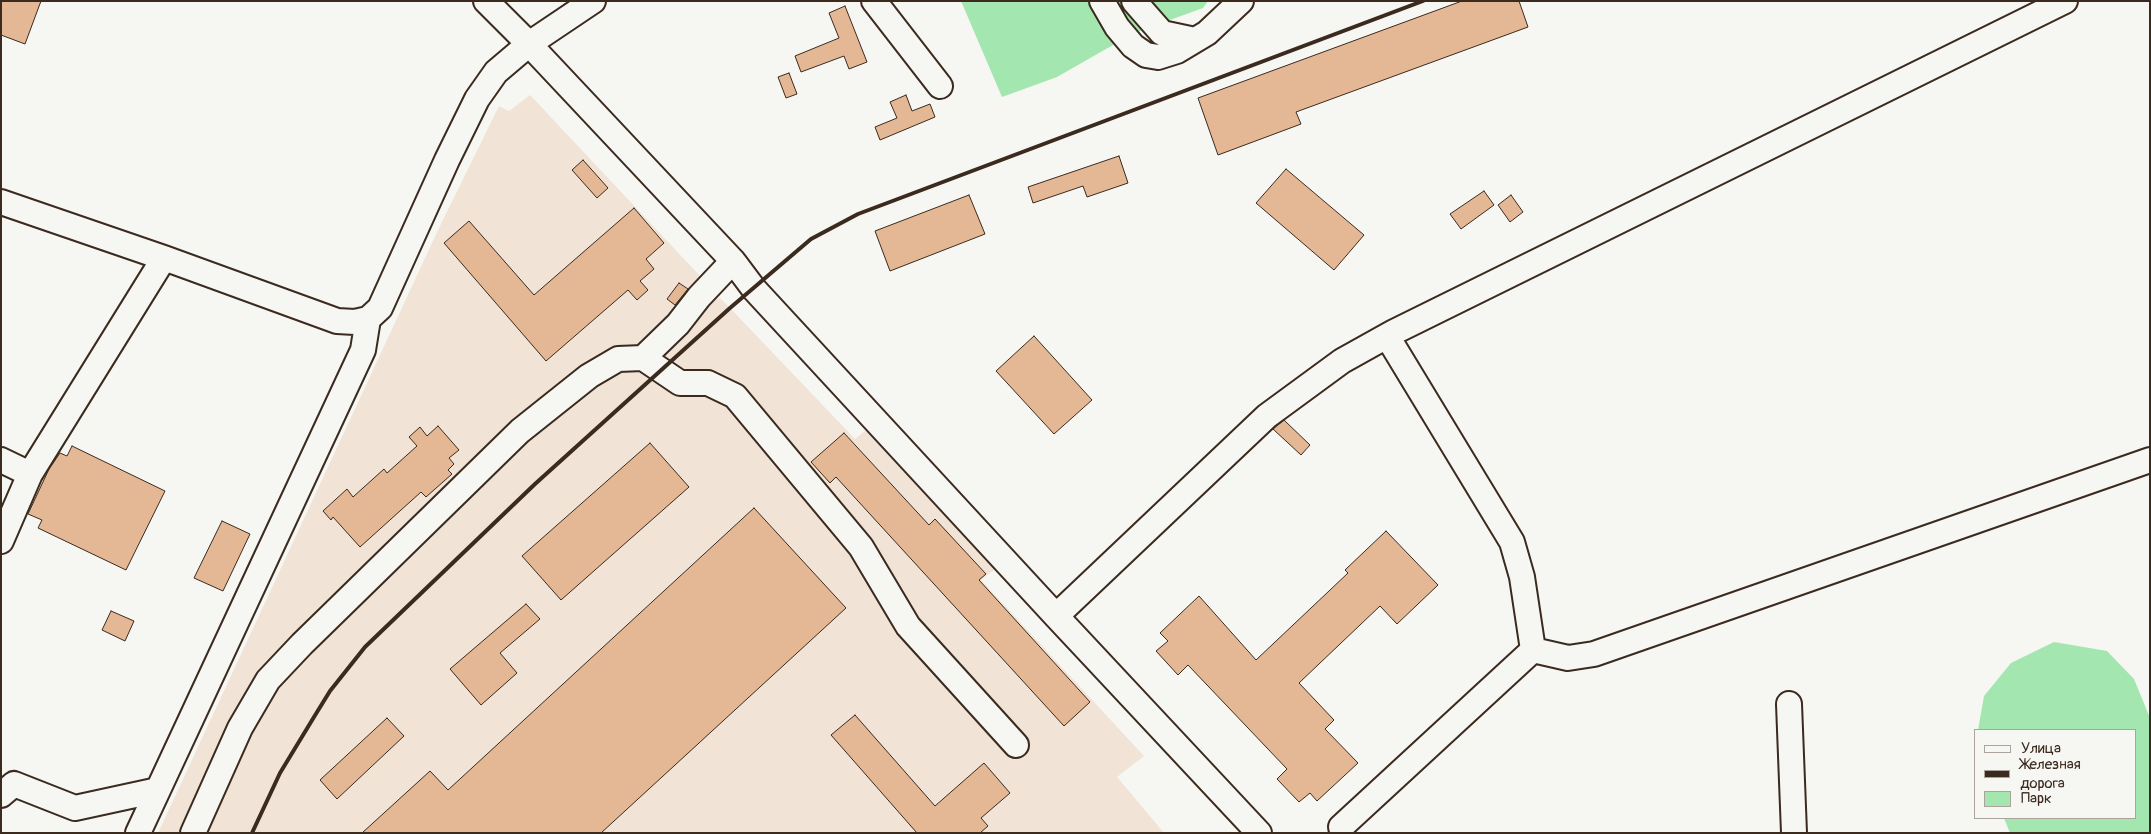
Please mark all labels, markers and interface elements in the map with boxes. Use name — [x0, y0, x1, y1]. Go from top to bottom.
legend — [1974, 729, 2136, 819]
text: Улица — [2021, 739, 2061, 758]
text: Железная дорога — [2020, 755, 2081, 793]
text: Парк — [2021, 789, 2052, 808]

